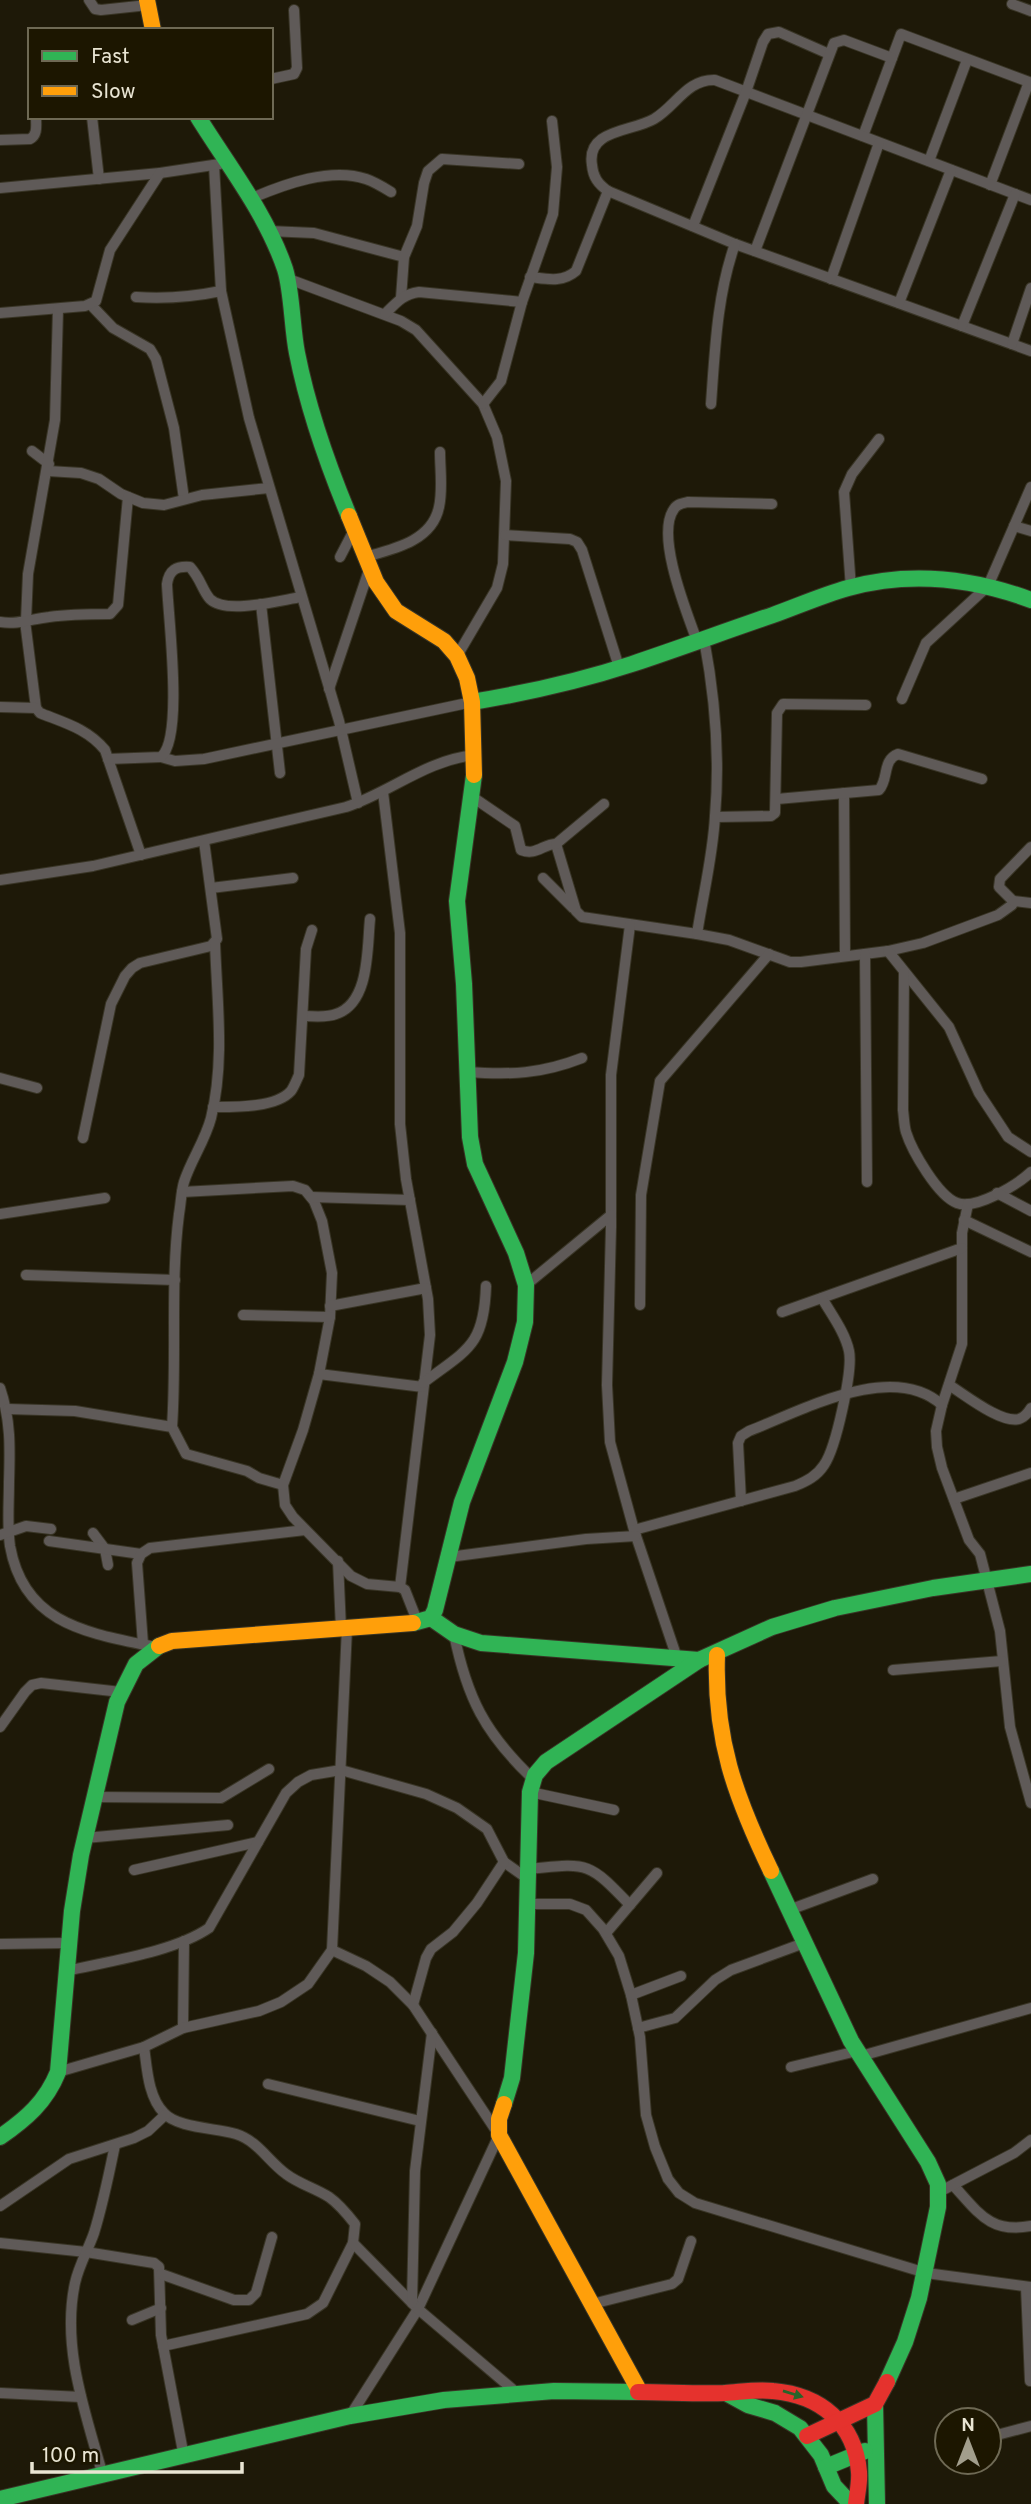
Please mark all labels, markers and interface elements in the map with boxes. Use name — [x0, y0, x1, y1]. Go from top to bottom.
legend — [28, 28, 273, 119]
text: Fast — [91, 44, 130, 71]
text: Slow — [91, 79, 136, 106]
one-way arrow — [783, 2389, 804, 2399]
north arrow — [933, 2406, 1003, 2476]
text: N — [961, 2414, 975, 2438]
scale bar — [32, 2430, 242, 2474]
text: 100 m — [42, 2443, 99, 2470]

